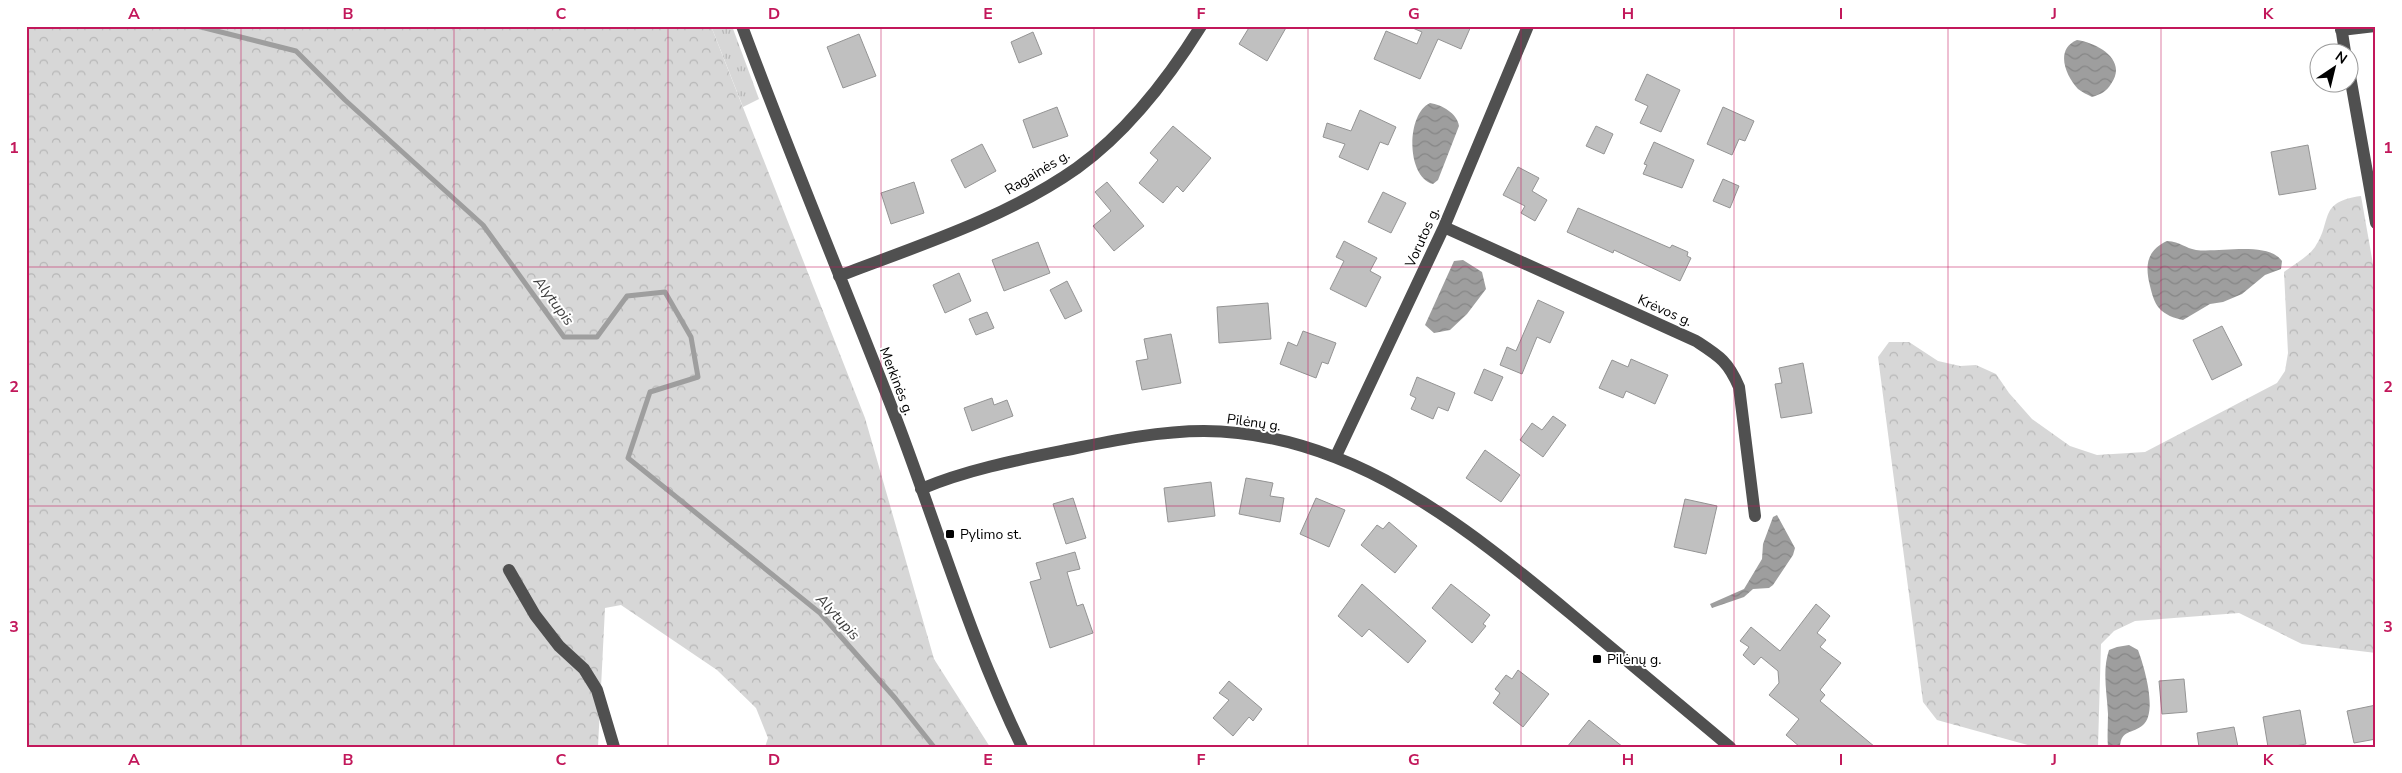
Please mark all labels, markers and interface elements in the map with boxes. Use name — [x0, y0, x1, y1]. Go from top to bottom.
text: A — [128, 3, 140, 25]
text: B — [342, 3, 354, 25]
text: C — [556, 3, 567, 25]
text: D — [768, 3, 780, 25]
text: E — [983, 3, 993, 25]
text: F — [1197, 3, 1206, 25]
text: G — [1408, 3, 1420, 25]
text: H — [1622, 3, 1634, 25]
text: I — [1839, 3, 1843, 25]
text: J — [2050, 3, 2057, 25]
text: K — [2263, 3, 2275, 25]
north arrow — [2310, 42, 2360, 92]
text: N — [2331, 47, 2351, 69]
text: 1 — [9, 137, 19, 159]
text: 1 — [2383, 137, 2393, 159]
street label: Ragainės g. — [1001, 146, 1073, 199]
street label: Vorutos g. — [1400, 204, 1444, 271]
water label: Alytupis — [529, 272, 579, 329]
street label: Krėvos g. — [1635, 290, 1695, 331]
street label: Merkinės g. — [875, 344, 918, 418]
text: 2 — [9, 376, 19, 398]
text: 2 — [2383, 376, 2393, 398]
street label: Pilėnų g. — [1226, 409, 1282, 436]
place label: Pylimo st. — [960, 525, 1022, 544]
marker: Pylimo st. — [944, 528, 956, 540]
water label: Alytupis — [811, 589, 864, 644]
text: 3 — [9, 616, 19, 638]
text: 3 — [2383, 616, 2393, 638]
place label: Pilėnų g. — [1607, 650, 1661, 669]
marker: Pilėnų g. — [1591, 653, 1603, 665]
text: A — [128, 749, 140, 771]
text: B — [342, 749, 354, 771]
text: C — [556, 749, 567, 771]
text: D — [768, 749, 780, 771]
text: E — [983, 749, 993, 771]
text: F — [1197, 749, 1206, 771]
text: G — [1408, 749, 1420, 771]
text: H — [1622, 749, 1634, 771]
text: I — [1839, 749, 1843, 771]
text: J — [2050, 749, 2057, 771]
text: K — [2263, 749, 2275, 771]

